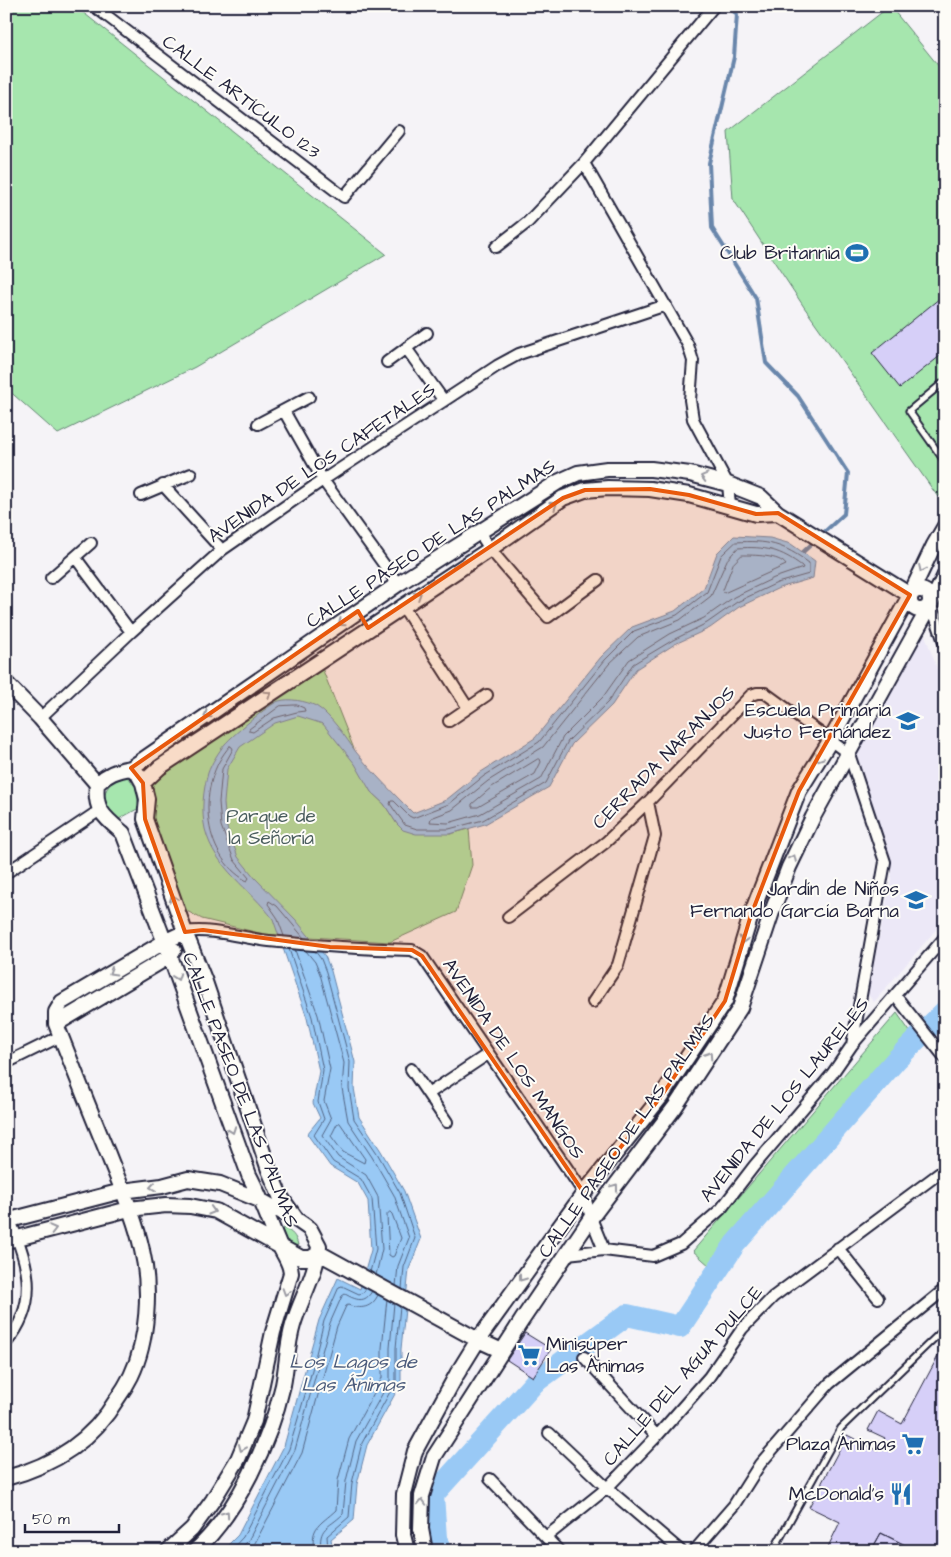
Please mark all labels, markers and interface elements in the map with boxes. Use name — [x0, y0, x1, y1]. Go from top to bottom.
street label: CALLE ARTÍCULO 123 — [156, 29, 326, 166]
place label: Club Britannia — [720, 240, 840, 267]
sports icon: Club Britannia — [844, 240, 870, 266]
street label: AVENIDA DE LOS CAFETALES — [203, 376, 441, 550]
street label: CALLE PASEO DE LAS PALMAS — [301, 453, 561, 635]
one-way arrow — [699, 472, 708, 483]
one-way arrow — [548, 502, 558, 511]
one-way arrow — [918, 564, 928, 573]
one-way arrow — [413, 591, 422, 601]
one-way arrow — [337, 617, 347, 626]
street label: CERRADA NARANJOS — [586, 680, 742, 836]
one-way arrow — [263, 691, 272, 700]
place label: Escuela Primaria Justo Fernández — [744, 697, 892, 746]
school or university icon: Escuela Primaria Justo Fernández — [895, 708, 921, 734]
one-way arrow — [203, 709, 213, 718]
one-way arrow — [816, 753, 826, 762]
park label: Parque de la Señoría — [226, 803, 316, 852]
one-way arrow — [787, 854, 798, 863]
place label: Jardín de Niños Fernando García Barna — [690, 876, 899, 925]
school or university icon: Jardín de Niños Fernando García Barna — [903, 887, 929, 913]
one-way arrow — [169, 894, 179, 903]
one-way arrow — [739, 935, 749, 943]
street label: CALLE PASEO DE LAS PALMAS — [175, 949, 305, 1231]
street label: AVENIDA DE LOS MANGOS — [436, 953, 590, 1165]
one-way arrow — [108, 966, 117, 976]
one-way arrow — [171, 972, 181, 980]
street label: AVENIDA DE LOS LAURELES — [694, 992, 876, 1208]
street label: CALLE PASEO DE LAS PALMAS — [532, 1008, 722, 1264]
one-way arrow — [703, 1051, 713, 1060]
one-way arrow — [226, 1125, 236, 1133]
one-way arrow — [148, 1181, 156, 1192]
one-way arrow — [609, 1183, 618, 1193]
one-way arrow — [208, 1206, 216, 1216]
one-way arrow — [49, 1224, 58, 1235]
one-way arrow — [519, 1272, 528, 1282]
street label: CALLE DEL AGUA DULCE — [597, 1280, 769, 1472]
one-way arrow — [281, 1287, 291, 1296]
place label: Minisúper Las Ánimas — [546, 1331, 645, 1380]
supermarket icon: Minisúper Las Ánimas — [516, 1342, 542, 1368]
water label: Los Lagos de Las Ánimas — [289, 1348, 418, 1399]
place label: Plaza Ánimas — [786, 1431, 896, 1458]
supermarket icon: Plaza Ánimas — [900, 1431, 926, 1457]
one-way arrow — [238, 1443, 249, 1452]
place label: McDonald's — [789, 1481, 884, 1508]
restaurant icon: McDonald's — [888, 1481, 914, 1507]
one-way arrow — [417, 1498, 428, 1506]
scale bar — [25, 1502, 119, 1534]
text: 50 m — [32, 1509, 70, 1530]
one-way arrow — [220, 1510, 229, 1519]

